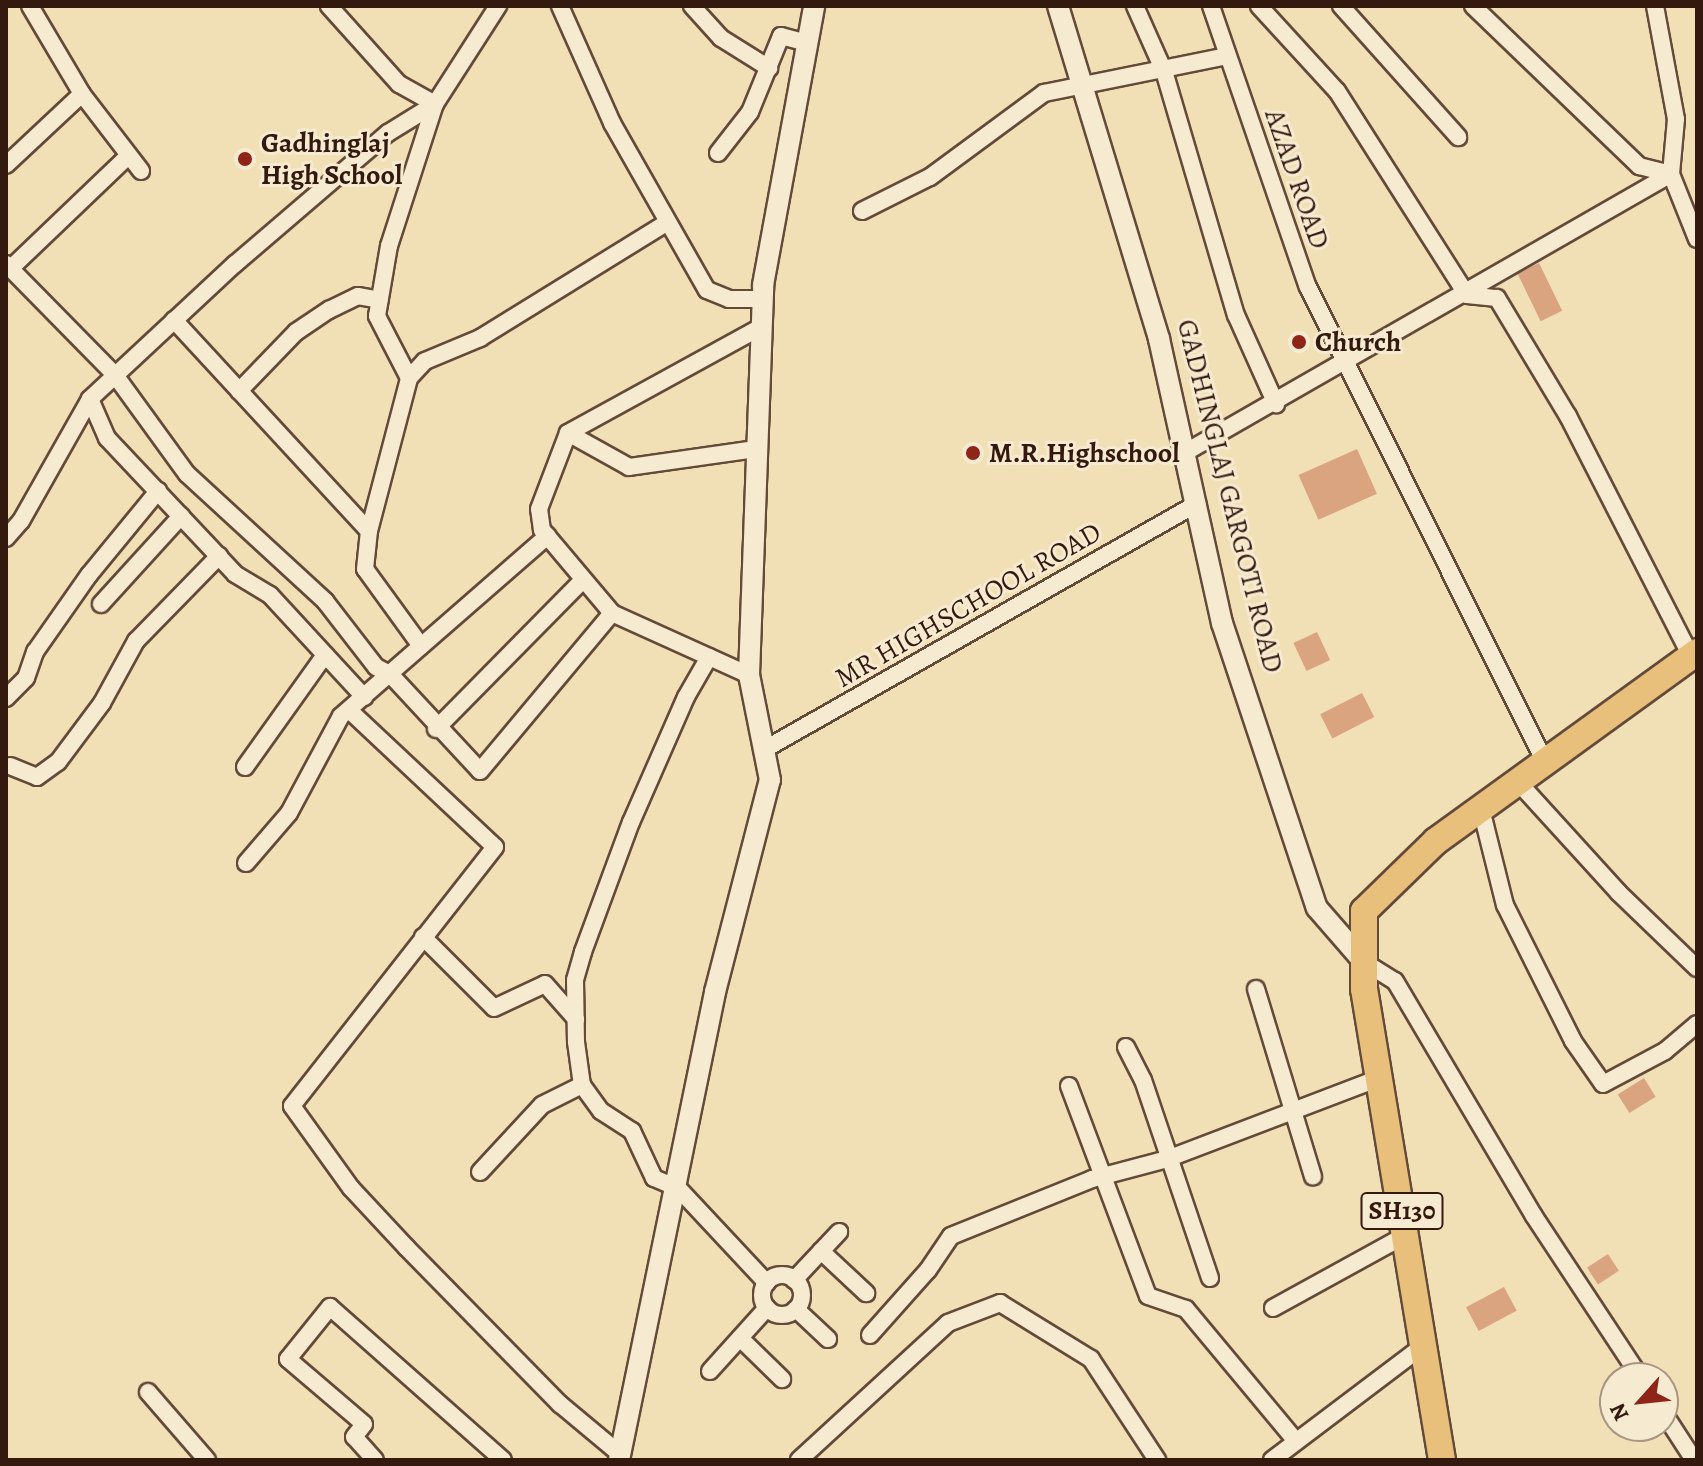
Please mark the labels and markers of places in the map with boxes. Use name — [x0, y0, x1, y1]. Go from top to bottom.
place label: Gadhinglaj High School — [261, 126, 402, 192]
marker: Gadhinglaj High School — [236, 150, 254, 168]
place label: Church — [1315, 325, 1401, 359]
marker: Church — [1290, 333, 1308, 351]
place label: M.R.Highschool — [989, 436, 1180, 470]
marker: M.R.Highschool — [964, 444, 982, 462]

